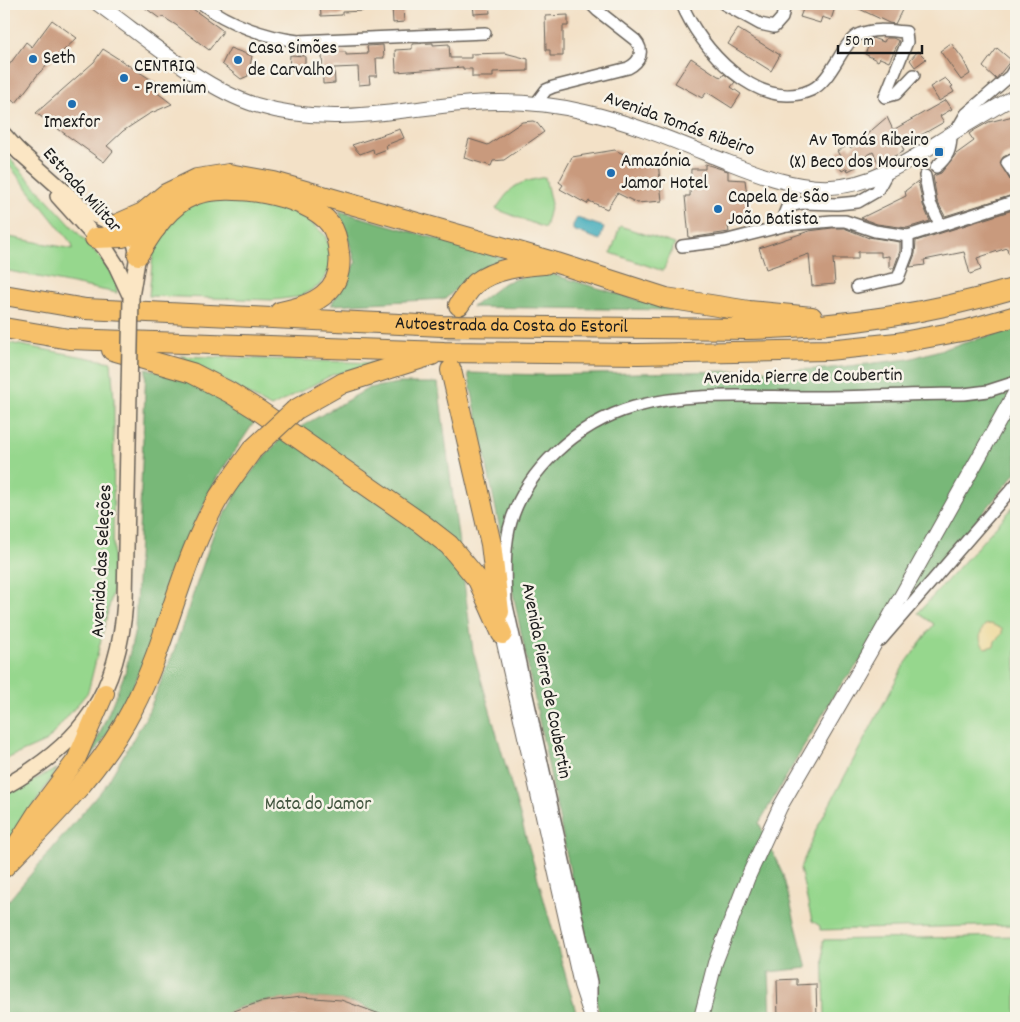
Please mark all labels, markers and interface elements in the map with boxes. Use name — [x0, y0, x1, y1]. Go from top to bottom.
scale bar — [838, 22, 921, 54]
text: 50 m — [845, 31, 874, 53]
place label: Casa Simões de Carvalho — [248, 36, 337, 85]
place label: Seth — [43, 46, 75, 73]
marker: Seth — [27, 53, 39, 65]
place label: CENTRIQ - Premium — [134, 54, 207, 103]
marker: Casa Simões de Carvalho — [232, 54, 244, 66]
marker: CENTRIQ - Premium — [118, 72, 130, 84]
street label: Avenida Tomás Ribeiro — [600, 85, 758, 165]
marker: Imexfor — [66, 98, 78, 110]
place label: Imexfor — [44, 110, 100, 137]
place label: Av Tomás Ribeiro (X) Beco dos Mouros — [790, 128, 929, 177]
street label: Estrada Militar — [35, 142, 127, 240]
marker: Av Tomás Ribeiro (X) Beco dos Mouros — [933, 146, 945, 158]
place label: Amazónia Jamor Hotel — [621, 149, 708, 198]
marker: Amazónia Jamor Hotel — [605, 167, 617, 179]
place label: Capela de São João Batista — [728, 185, 829, 234]
marker: Capela de São João Batista — [712, 203, 724, 215]
street label: Autoestrada da Costa do Estoril — [394, 310, 628, 341]
street label: Avenida Pierre de Coubertin — [703, 363, 903, 393]
street label: Avenida das Seleções — [86, 484, 120, 638]
street label: Avenida Pierre de Coubertin — [513, 581, 577, 781]
park label: Mata do Jamor — [265, 792, 371, 819]

